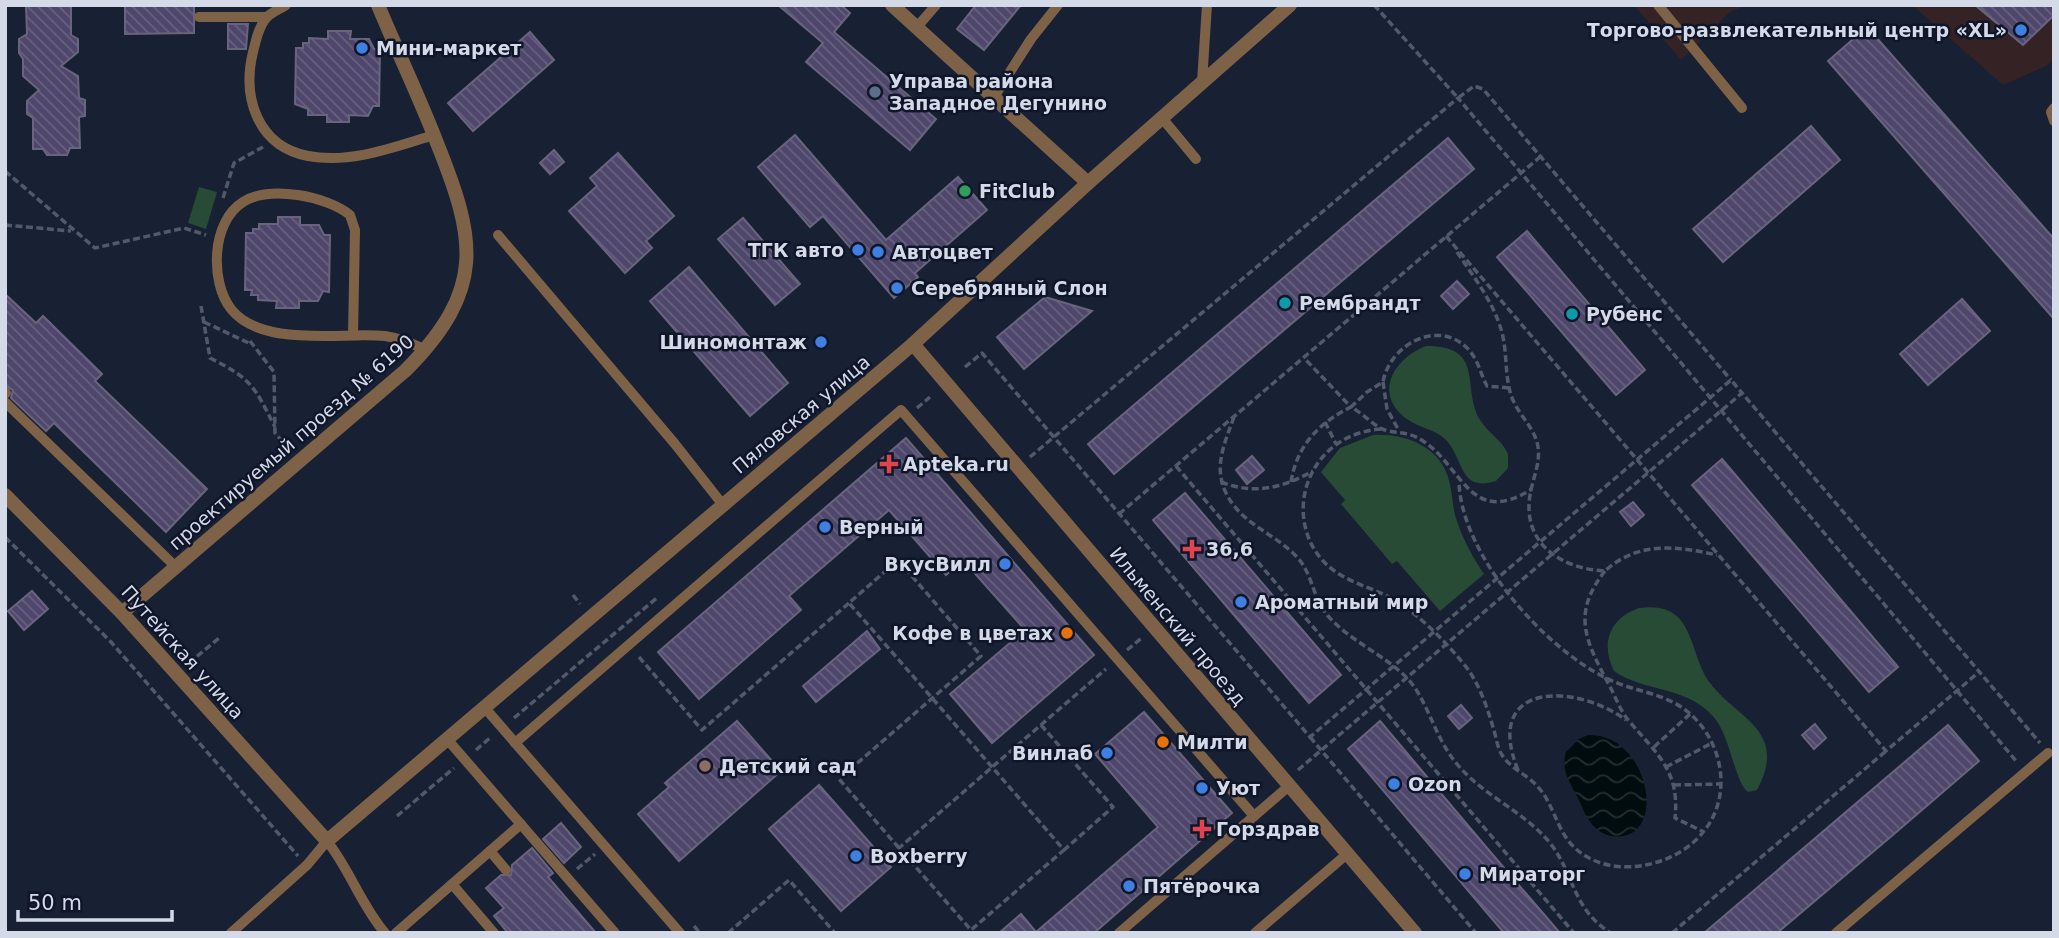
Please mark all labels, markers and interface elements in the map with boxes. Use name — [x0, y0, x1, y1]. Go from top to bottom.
place label: Торгово-развлекательный центр «XL» — [1587, 19, 2007, 41]
marker: Торгово-развлекательный центр «XL» — [2013, 22, 2029, 38]
place label: Мини-маркет — [376, 37, 521, 59]
marker: Мини-маркет — [354, 40, 370, 56]
place label: Управа района Западное Дегунино — [889, 70, 1107, 114]
marker: Управа района Западное Дегунино — [867, 84, 883, 100]
place label: FitClub — [979, 180, 1055, 202]
marker: FitClub — [957, 183, 973, 199]
place label: ТГК авто — [748, 239, 844, 261]
place label: Автоцвет — [892, 241, 993, 263]
marker: ТГК авто — [850, 242, 866, 258]
marker: Автоцвет — [870, 244, 886, 260]
place label: Серебряный Слон — [911, 277, 1108, 299]
marker: Серебряный Слон — [889, 280, 905, 296]
place label: Рембрандт — [1299, 292, 1421, 314]
marker: Рембрандт — [1277, 295, 1293, 311]
place label: Рубенс — [1586, 303, 1663, 325]
marker: Рубенс — [1564, 306, 1580, 322]
street label: проектируемый проезд № 6190 — [164, 330, 418, 554]
place label: Шиномонтаж — [660, 331, 807, 353]
marker: Шиномонтаж — [813, 334, 829, 350]
street label: Пяловская улица — [728, 350, 874, 478]
place label: Apteka.ru — [903, 453, 1009, 475]
marker: Apteka.ru — [881, 456, 897, 472]
place label: Верный — [839, 516, 924, 538]
marker: Верный — [817, 519, 833, 535]
place label: 36,6 — [1206, 538, 1253, 560]
marker: 36,6 — [1184, 541, 1200, 557]
street label: Ильменский проезд — [1105, 542, 1251, 710]
place label: ВкусВилл — [884, 553, 991, 575]
marker: ВкусВилл — [997, 556, 1013, 572]
street label: Путейская улица — [117, 581, 249, 723]
place label: Ароматный мир — [1255, 591, 1428, 613]
marker: Ароматный мир — [1233, 594, 1249, 610]
place label: Кофе в цветах — [892, 622, 1053, 644]
marker: Кофе в цветах — [1059, 625, 1075, 641]
place label: Милти — [1177, 731, 1247, 753]
marker: Милти — [1155, 734, 1171, 750]
place label: Винлаб — [1012, 742, 1093, 764]
marker: Винлаб — [1099, 745, 1115, 761]
place label: Детский сад — [719, 755, 857, 777]
marker: Детский сад — [697, 758, 713, 774]
place label: Ozon — [1408, 773, 1462, 795]
marker: Ozon — [1386, 776, 1402, 792]
place label: Уют — [1216, 777, 1260, 799]
marker: Уют — [1194, 780, 1210, 796]
place label: Горздрав — [1216, 818, 1320, 840]
marker: Горздрав — [1194, 821, 1210, 837]
place label: Boxberry — [870, 845, 968, 867]
marker: Boxberry — [848, 848, 864, 864]
place label: Мираторг — [1479, 863, 1585, 885]
marker: Мираторг — [1457, 866, 1473, 882]
place label: Пятёрочка — [1143, 875, 1260, 897]
scale bar — [18, 878, 172, 922]
marker: Пятёрочка — [1121, 878, 1137, 894]
text: 50 m — [28, 891, 82, 915]

